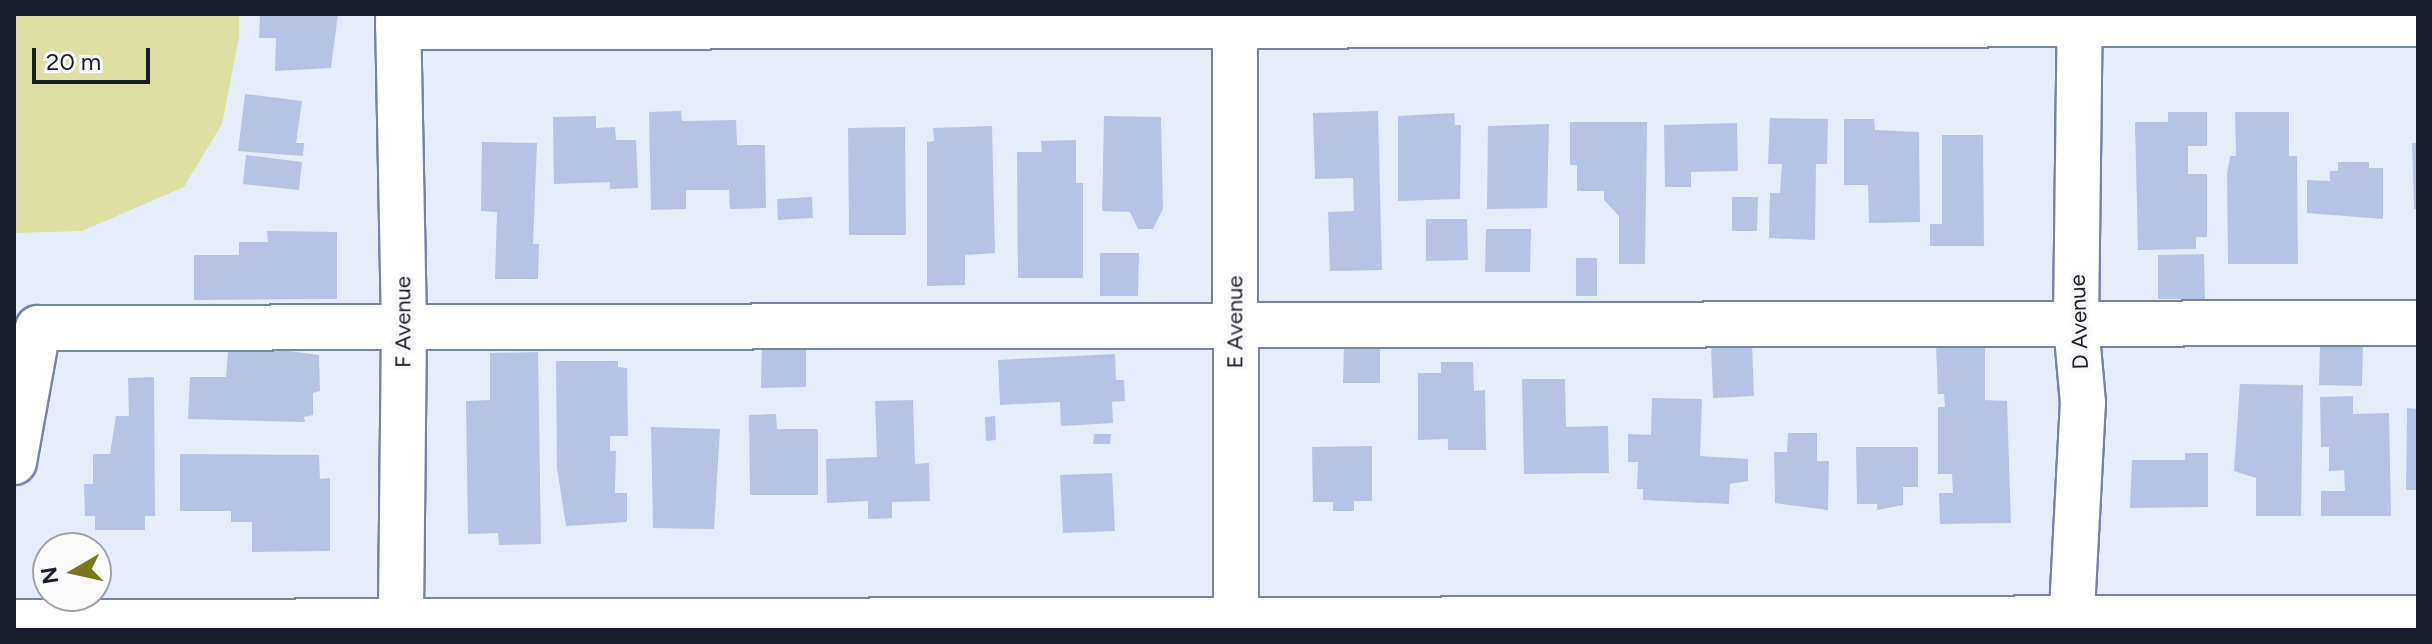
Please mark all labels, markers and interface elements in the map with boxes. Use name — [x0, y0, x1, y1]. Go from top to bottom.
scale bar — [36, 32, 154, 82]
text: 20 m — [46, 47, 101, 76]
street label: D Avenue — [2064, 274, 2094, 370]
street label: F Avenue — [390, 276, 416, 368]
street label: E Avenue — [1222, 276, 1248, 368]
north arrow — [32, 532, 112, 612]
text: N — [35, 565, 64, 586]

